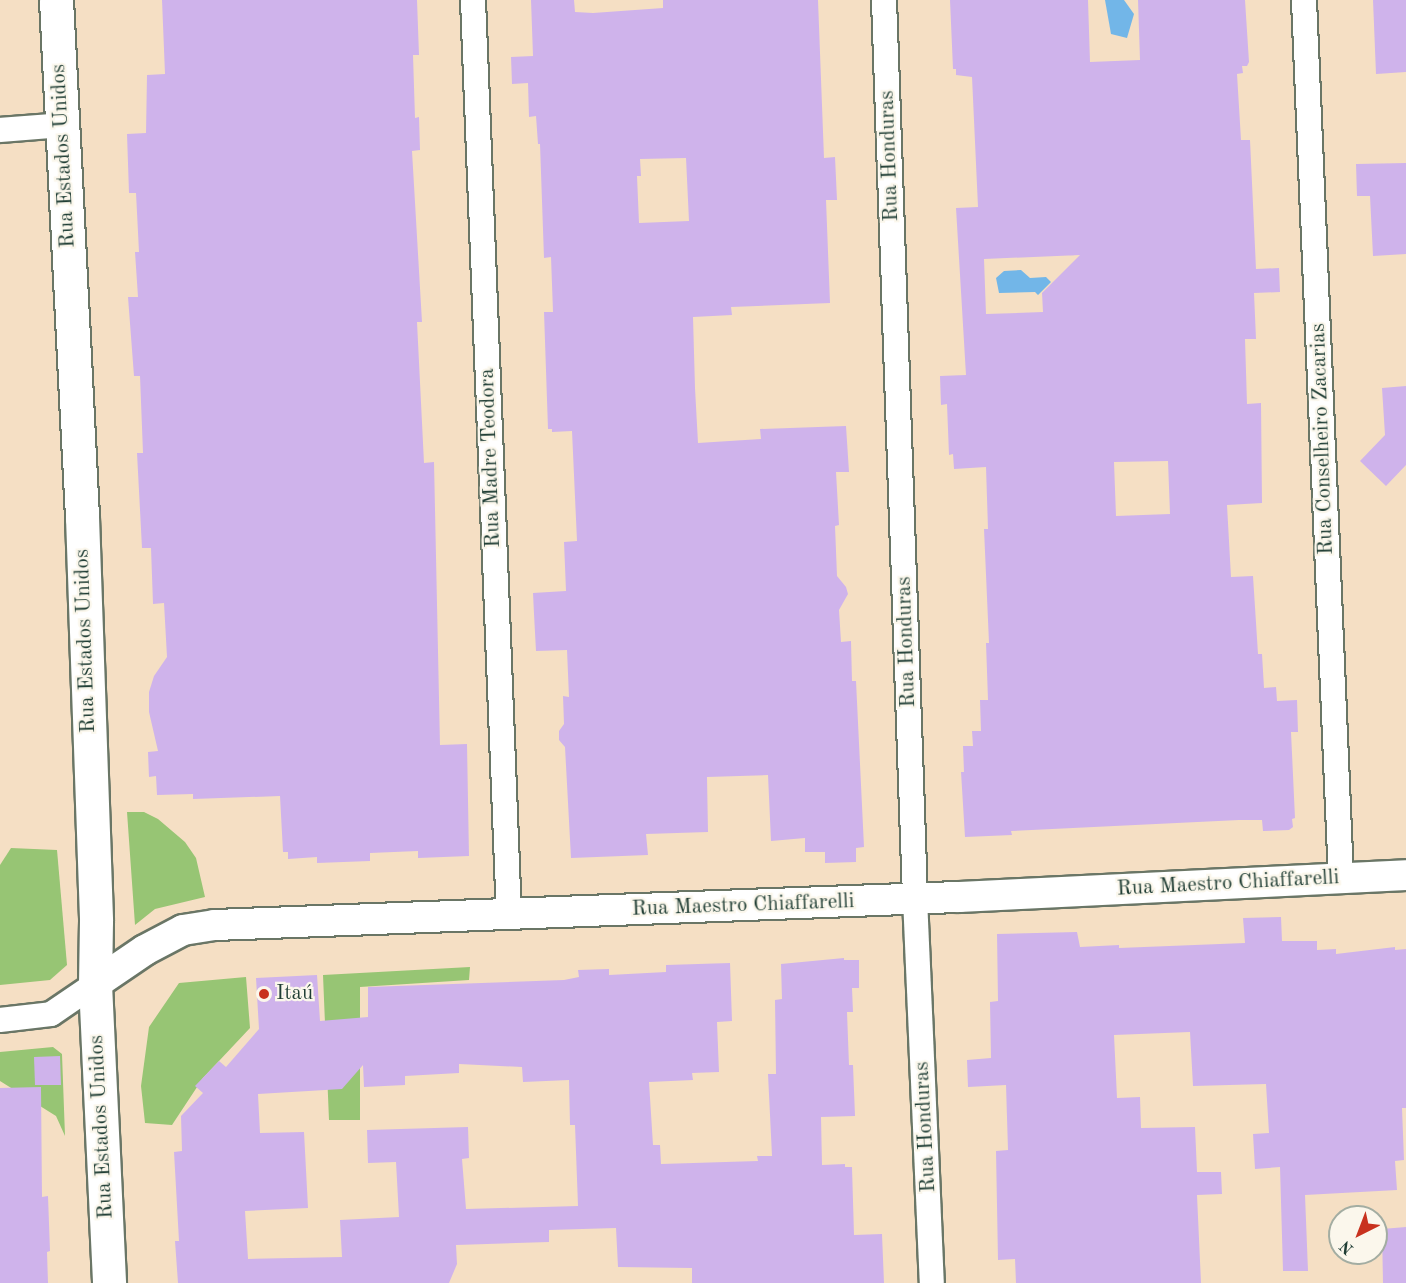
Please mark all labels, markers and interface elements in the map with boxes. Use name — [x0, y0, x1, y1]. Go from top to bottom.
street label: Rua Estados Unidos — [47, 63, 81, 249]
street label: Rua Honduras — [875, 90, 905, 222]
street label: Rua Conselheiro Zacarias — [1306, 323, 1340, 555]
street label: Rua Madre Teodora — [475, 368, 507, 548]
street label: Rua Estados Unidos — [70, 549, 102, 733]
street label: Rua Honduras — [892, 576, 922, 708]
street label: Rua Maestro Chiaffarelli — [1116, 866, 1340, 902]
street label: Rua Maestro Chiaffarelli — [631, 890, 855, 922]
place label: Itaú — [276, 981, 313, 1007]
marker: Itaú — [257, 987, 271, 1001]
street label: Rua Estados Unidos — [85, 1034, 119, 1220]
street label: Rua Honduras — [910, 1061, 942, 1193]
north arrow — [1328, 1205, 1388, 1265]
text: N — [1337, 1237, 1357, 1257]

